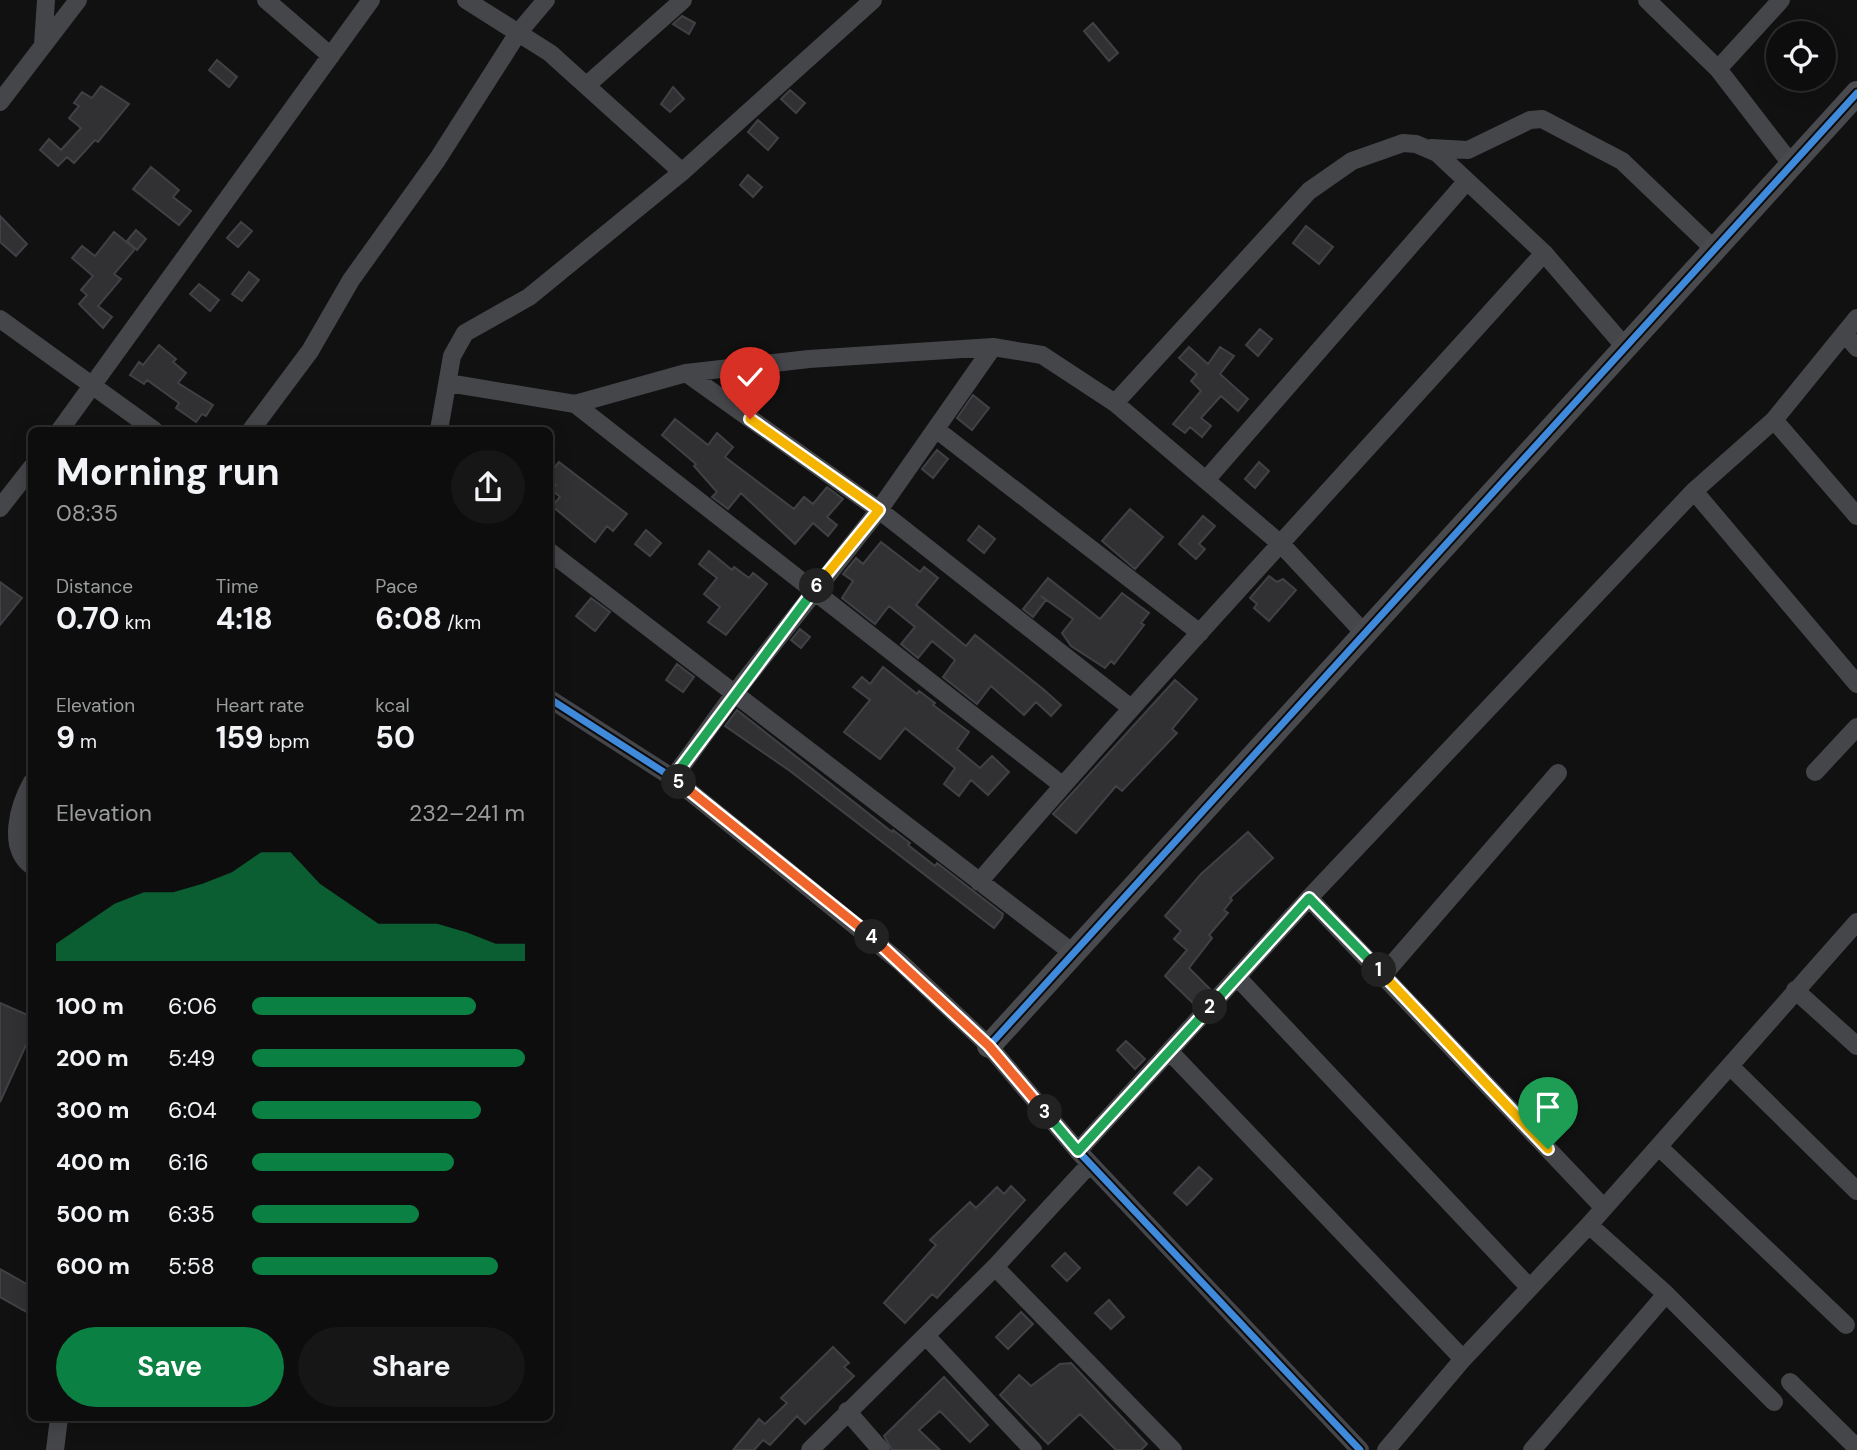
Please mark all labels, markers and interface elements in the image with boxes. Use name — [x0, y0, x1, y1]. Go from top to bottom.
map controls — [1766, 21, 1836, 91]
button: locate — [1766, 21, 1836, 91]
pin — [720, 347, 780, 419]
icon: check — [731, 358, 769, 396]
text: Morning run — [56, 447, 280, 497]
button: share — [451, 450, 525, 524]
text: 08:35 — [56, 498, 118, 528]
pin: 6 — [800, 568, 834, 604]
text: 6 — [810, 573, 823, 598]
text: Distance — [56, 574, 133, 599]
text: Time — [216, 574, 259, 599]
text: Pace — [375, 574, 418, 599]
text: 0.70 — [56, 599, 120, 638]
text: 4:18 — [216, 599, 273, 638]
text: 6:08 — [375, 599, 442, 638]
text: km — [120, 610, 151, 635]
text: /km — [442, 610, 481, 635]
text: Elevation — [56, 693, 135, 718]
text: Heart rate — [216, 693, 304, 718]
text: kcal — [375, 693, 410, 718]
text: 9 — [56, 718, 75, 757]
text: 159 — [216, 718, 264, 757]
text: 50 — [375, 718, 415, 757]
text: m — [75, 729, 97, 754]
text: bpm — [264, 729, 309, 754]
pin: 5 — [662, 764, 696, 800]
text: 5 — [673, 769, 684, 794]
text: Elevation — [56, 798, 152, 828]
text: 232–241 m — [409, 798, 525, 828]
pin: 4 — [854, 920, 890, 954]
text: 4 — [865, 924, 878, 949]
pin: 1 — [1362, 953, 1396, 988]
text: 1 — [1375, 957, 1382, 982]
pin: 2 — [1192, 990, 1228, 1024]
text: 100 m — [56, 991, 124, 1021]
text: 6:06 — [168, 991, 217, 1021]
text: 2 — [1204, 994, 1215, 1019]
text: 200 m — [56, 1043, 129, 1073]
text: 5:49 — [168, 1043, 215, 1073]
pin — [1518, 1077, 1578, 1149]
icon: arrive — [1529, 1088, 1567, 1126]
pin: 3 — [1028, 1094, 1062, 1130]
text: 300 m — [56, 1095, 129, 1125]
text: 6:04 — [168, 1095, 217, 1125]
text: 3 — [1039, 1099, 1050, 1124]
text: 400 m — [56, 1147, 130, 1177]
text: 6:16 — [168, 1147, 209, 1177]
text: 500 m — [56, 1199, 130, 1229]
text: 6:35 — [168, 1199, 215, 1229]
text: 600 m — [56, 1251, 130, 1281]
text: 5:58 — [168, 1251, 215, 1281]
button: Save — [56, 1327, 284, 1407]
button: Share — [298, 1327, 525, 1407]

